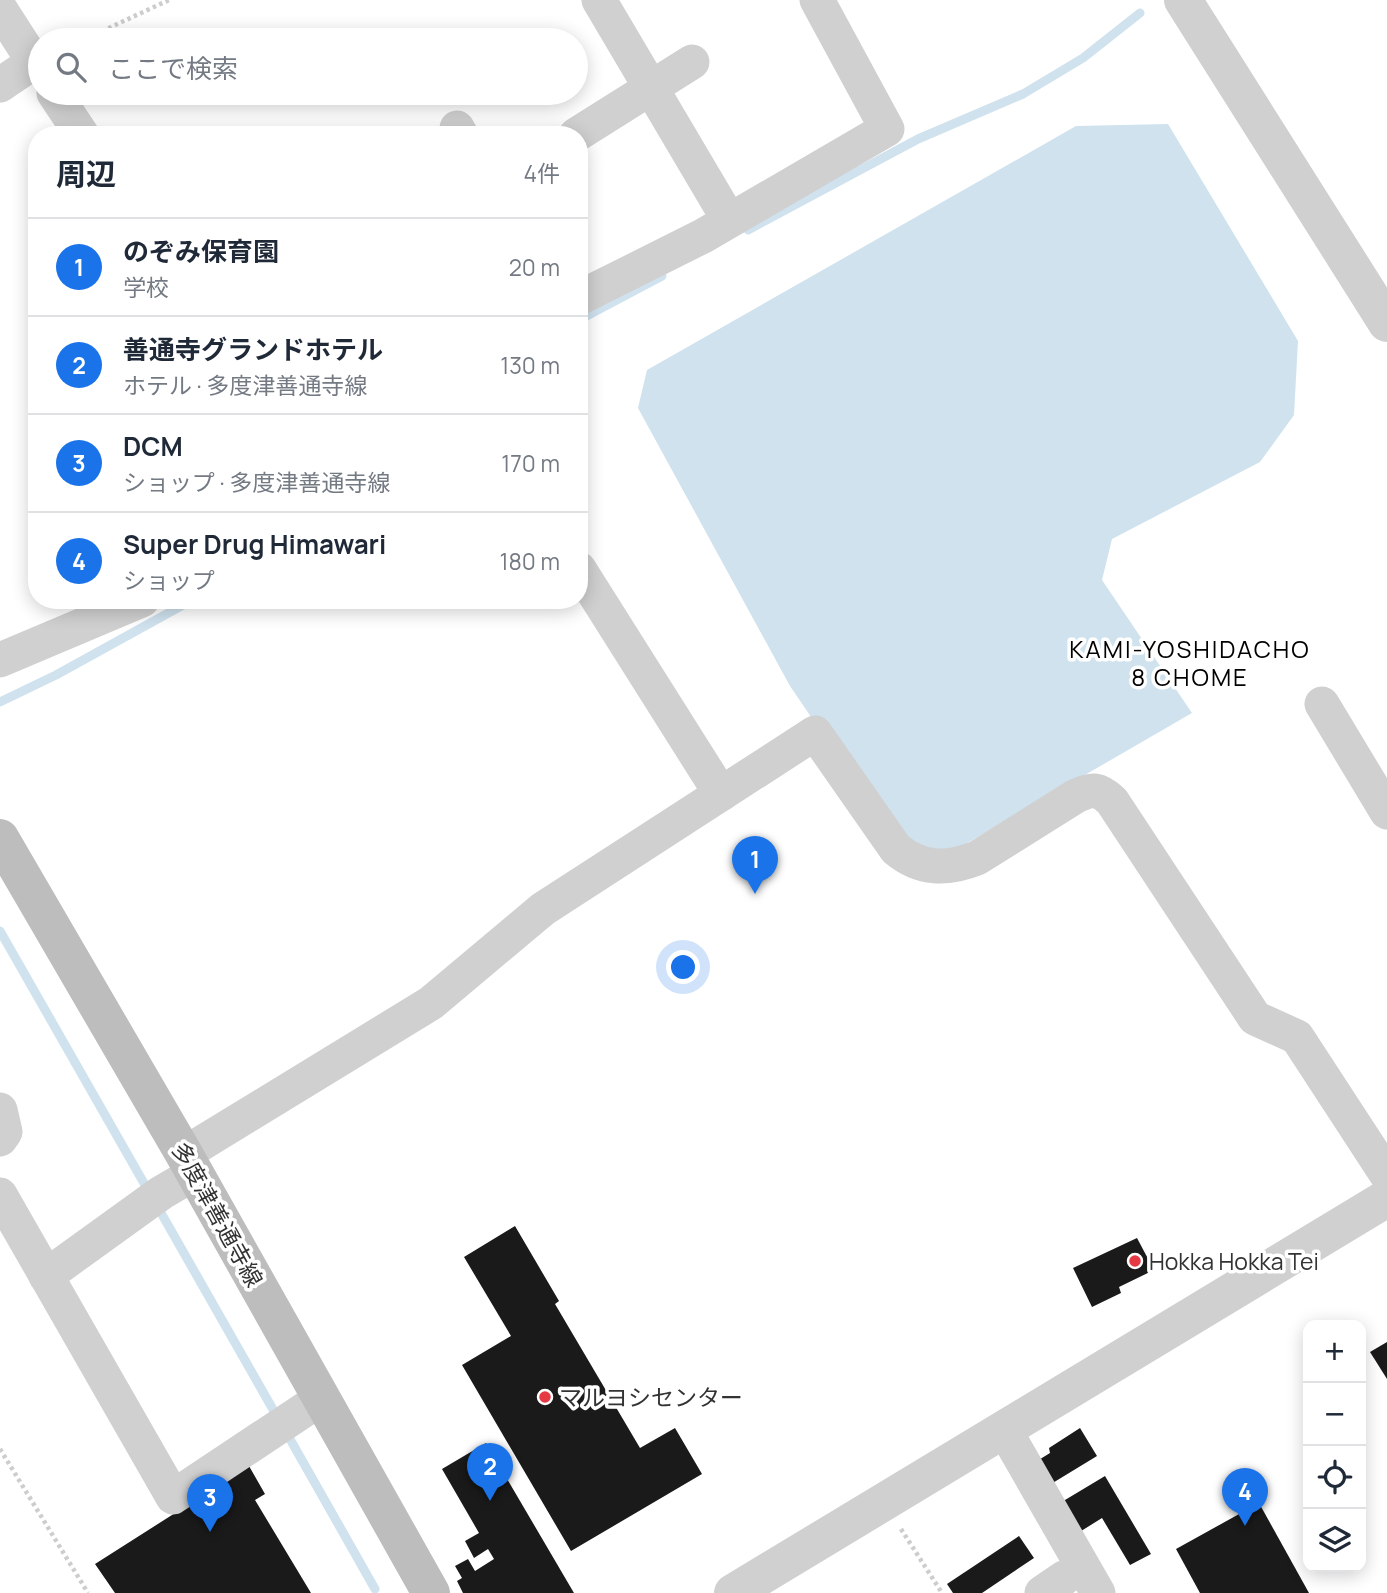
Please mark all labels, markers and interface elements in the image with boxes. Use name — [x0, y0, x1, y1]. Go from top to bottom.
search box — [28, 28, 588, 105]
icon: search — [52, 48, 90, 86]
text: ここで検索 — [108, 50, 238, 86]
text: 周辺 — [56, 153, 116, 194]
text: 4件 — [523, 157, 560, 189]
text: のぞみ保育園 — [123, 233, 279, 269]
text: 1 — [74, 251, 84, 283]
text: 20 m — [509, 251, 560, 283]
text: 学校 — [123, 271, 169, 303]
text: 善通寺グランドホテル — [123, 331, 383, 367]
text: 2 — [72, 349, 86, 381]
text: 130 m — [500, 349, 560, 381]
text: ホテル · 多度津善通寺線 — [123, 369, 367, 401]
text: DCM — [123, 428, 183, 464]
text: 3 — [72, 447, 86, 479]
text: 170 m — [501, 447, 560, 479]
text: ショップ · 多度津善通寺線 — [123, 466, 390, 498]
text: Super Drug Himawari — [123, 526, 386, 562]
text: 4 — [72, 545, 86, 577]
text: 180 m — [500, 545, 560, 577]
text: ショップ — [123, 564, 215, 596]
district label: KAMI-YOSHIDACHO 8 CHOME — [1069, 632, 1311, 693]
pin: 1 — [732, 836, 778, 894]
your location — [666, 950, 700, 984]
street label: 多度津善通寺線 — [165, 1136, 271, 1292]
place label: Hokka Hokka Tei — [1149, 1245, 1319, 1277]
marker: Hokka Hokka Tei — [1127, 1253, 1143, 1269]
map controls — [1303, 1320, 1366, 1572]
button: + — [1303, 1320, 1366, 1383]
place label: マルヨシセンター — [559, 1381, 743, 1413]
button: − — [1303, 1383, 1366, 1446]
marker: マルヨシセンター — [537, 1389, 553, 1405]
pin: 2 — [467, 1443, 513, 1501]
button: locate — [1303, 1446, 1366, 1509]
pin: 4 — [1222, 1468, 1268, 1526]
pin: 3 — [187, 1474, 233, 1532]
button: layers — [1303, 1509, 1366, 1572]

